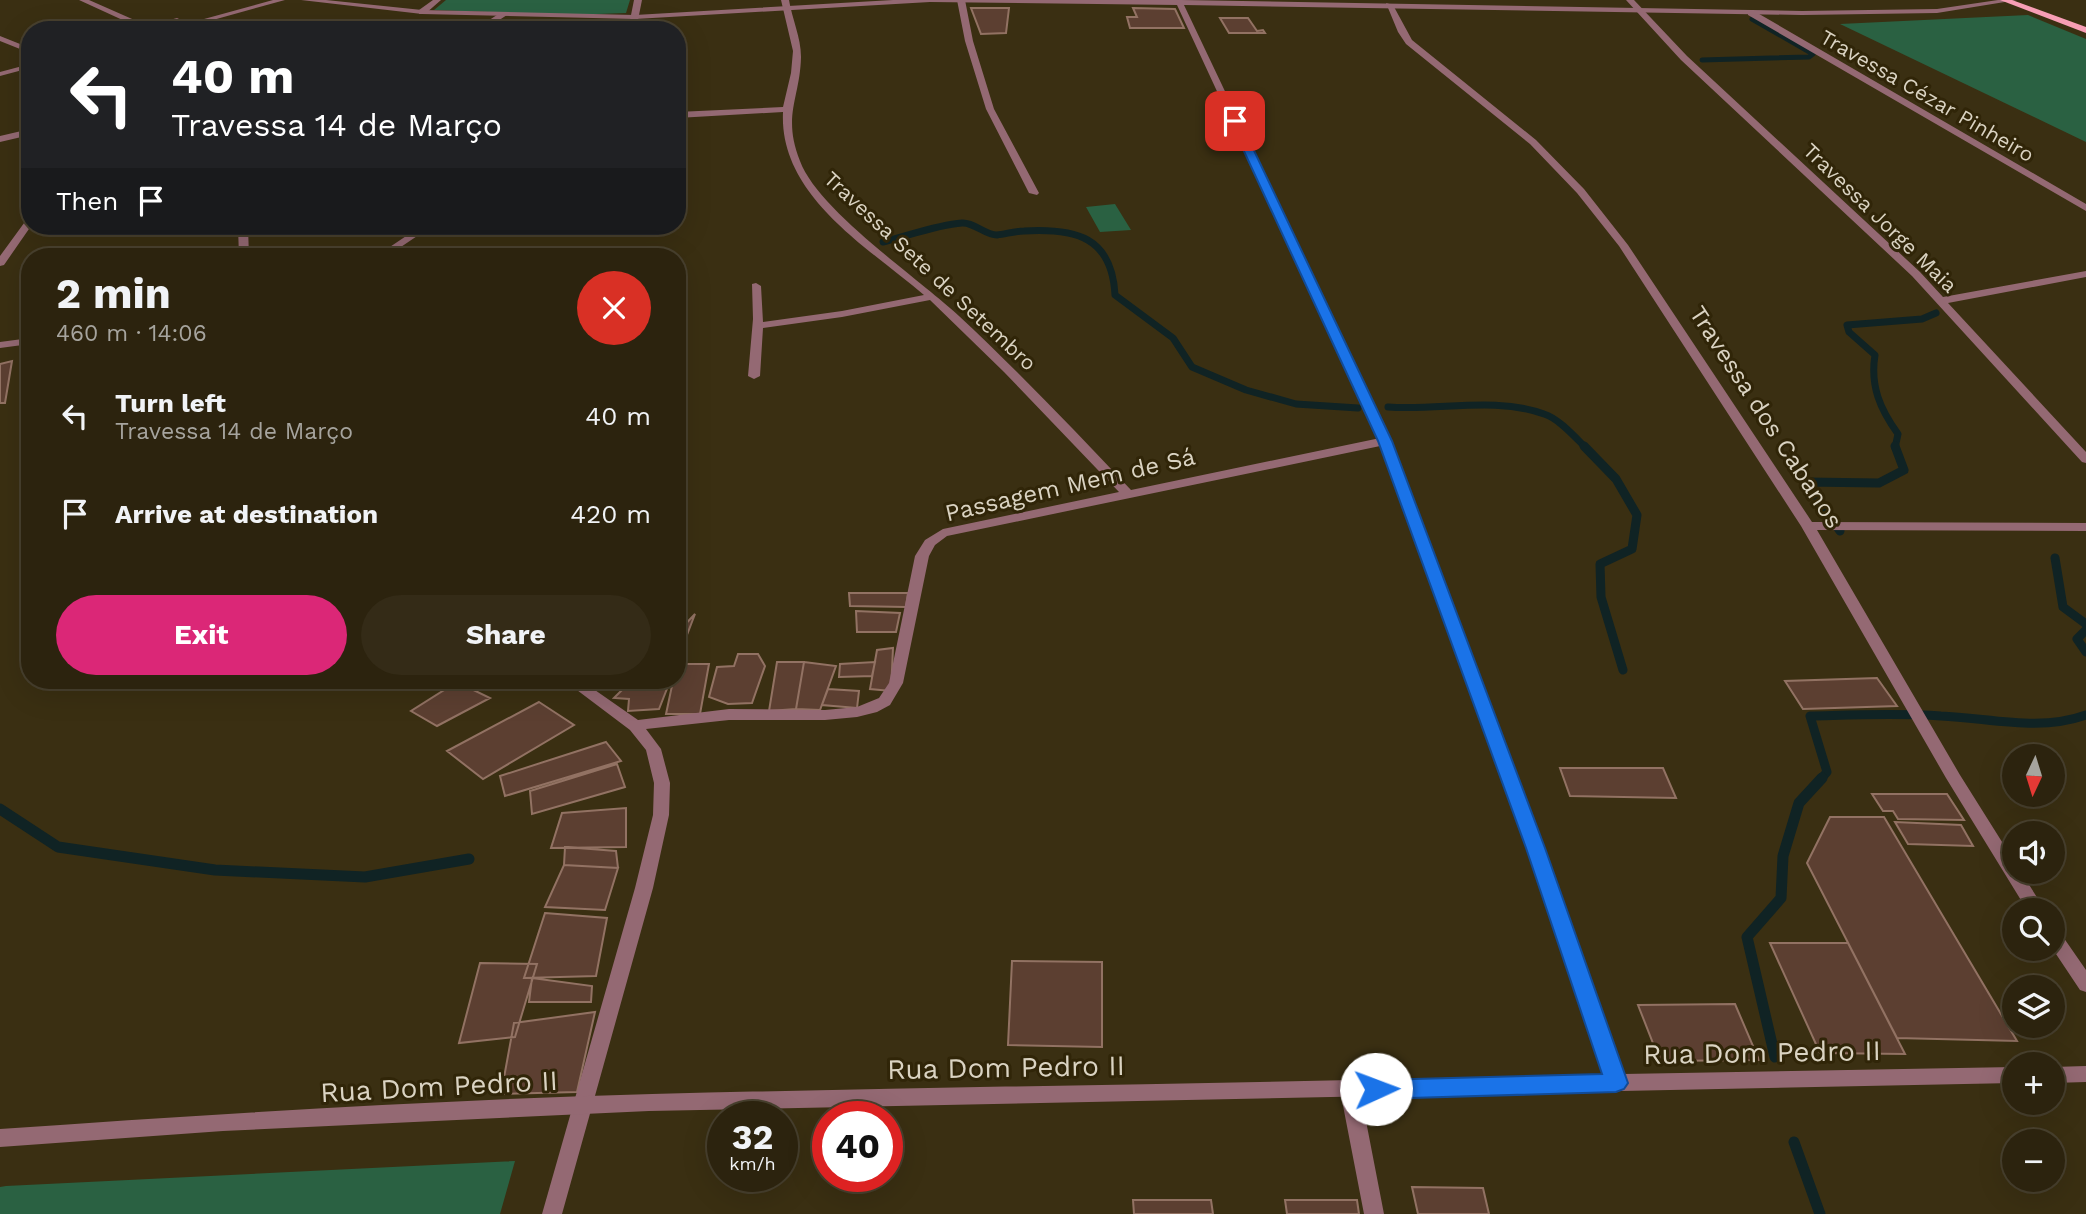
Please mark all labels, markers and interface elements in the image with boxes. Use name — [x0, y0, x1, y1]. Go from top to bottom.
street label: Travessa Cézar Pinheiro — [1816, 24, 2039, 167]
text: 40 m — [171, 47, 294, 105]
icon: left — [56, 49, 147, 140]
pin — [1205, 91, 1265, 151]
icon: arrive — [1216, 102, 1254, 140]
text: Travessa 14 de Março — [171, 106, 502, 144]
street label: Travessa Jorge Maia — [1798, 138, 1963, 298]
street label: Travessa Sete de Setembro — [819, 166, 1042, 376]
icon: arrive — [132, 182, 170, 220]
text: Then — [56, 186, 118, 216]
text: 2 min — [56, 269, 171, 318]
button: close — [577, 271, 651, 345]
street label: Travessa dos Cabanos — [1684, 301, 1848, 533]
text: 460 m · 14:06 — [56, 320, 207, 347]
text: Turn left — [115, 388, 226, 418]
icon: left — [56, 397, 94, 435]
text: 40 m — [585, 401, 651, 431]
text: Travessa 14 de Março — [115, 418, 353, 445]
street label: Passagem Mem de Sá — [942, 443, 1198, 527]
icon: arrive — [56, 495, 94, 533]
text: Arrive at destination — [115, 499, 378, 529]
text: 420 m — [570, 499, 651, 529]
button: Exit — [56, 595, 347, 675]
button: Share — [361, 595, 651, 675]
north arrow — [2002, 744, 2065, 807]
map controls — [2002, 744, 2065, 1192]
button: sound — [2002, 821, 2065, 884]
button: search — [2002, 898, 2065, 961]
button: layers — [2002, 975, 2065, 1038]
street label: Rua Dom Pedro II — [1643, 1034, 1881, 1071]
street label: Rua Dom Pedro II — [887, 1049, 1125, 1086]
position arrow — [1339, 1052, 1413, 1126]
button: + — [2002, 1052, 2065, 1115]
street label: Rua Dom Pedro II — [319, 1064, 559, 1109]
speed limit sign: 40 — [812, 1101, 903, 1192]
text: 32 — [732, 1116, 773, 1158]
button: − — [2002, 1129, 2065, 1192]
text: km/h — [729, 1153, 776, 1174]

